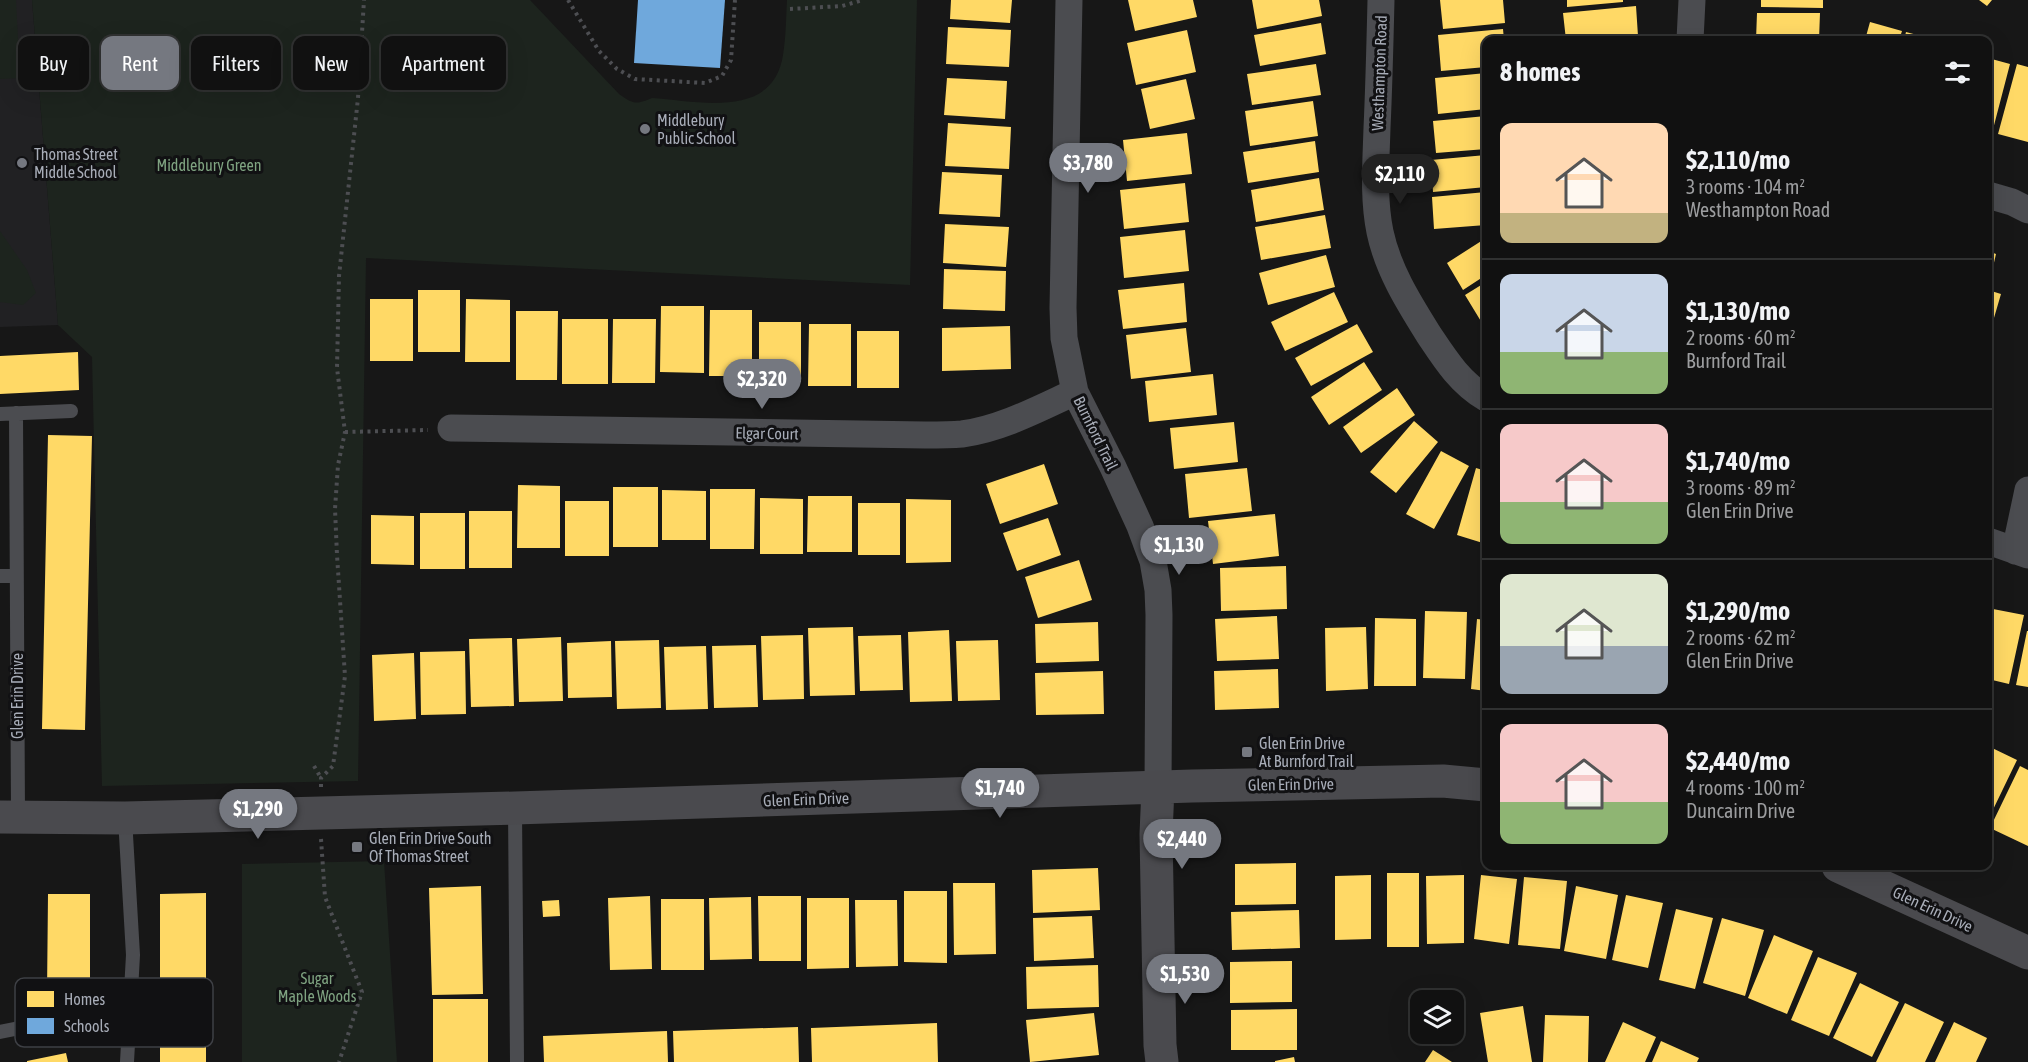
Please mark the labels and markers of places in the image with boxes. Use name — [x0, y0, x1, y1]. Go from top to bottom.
place label: Middlebury Public School — [657, 111, 737, 147]
marker: Middlebury Public School — [638, 122, 652, 136]
pin: $3,780 — [1039, 143, 1137, 194]
place label: Thomas Street Middle School — [34, 145, 118, 181]
pin: $2,110 — [1351, 154, 1449, 205]
marker: Thomas Street Middle School — [15, 156, 29, 170]
pin: $2,320 — [713, 359, 811, 410]
pin: $1,130 — [1130, 525, 1228, 576]
place label: Glen Erin Drive At Burnford Trail — [1259, 734, 1354, 770]
marker: Glen Erin Drive At Burnford Trail — [1240, 745, 1254, 759]
pin: $1,740 — [951, 768, 1049, 819]
pin: $1,290 — [209, 789, 307, 840]
pin: $2,440 — [1133, 819, 1231, 870]
place label: Glen Erin Drive South Of Thomas Street — [369, 829, 492, 865]
marker: Glen Erin Drive South Of Thomas Street — [350, 840, 364, 854]
pin: $1,530 — [1136, 954, 1234, 1005]

